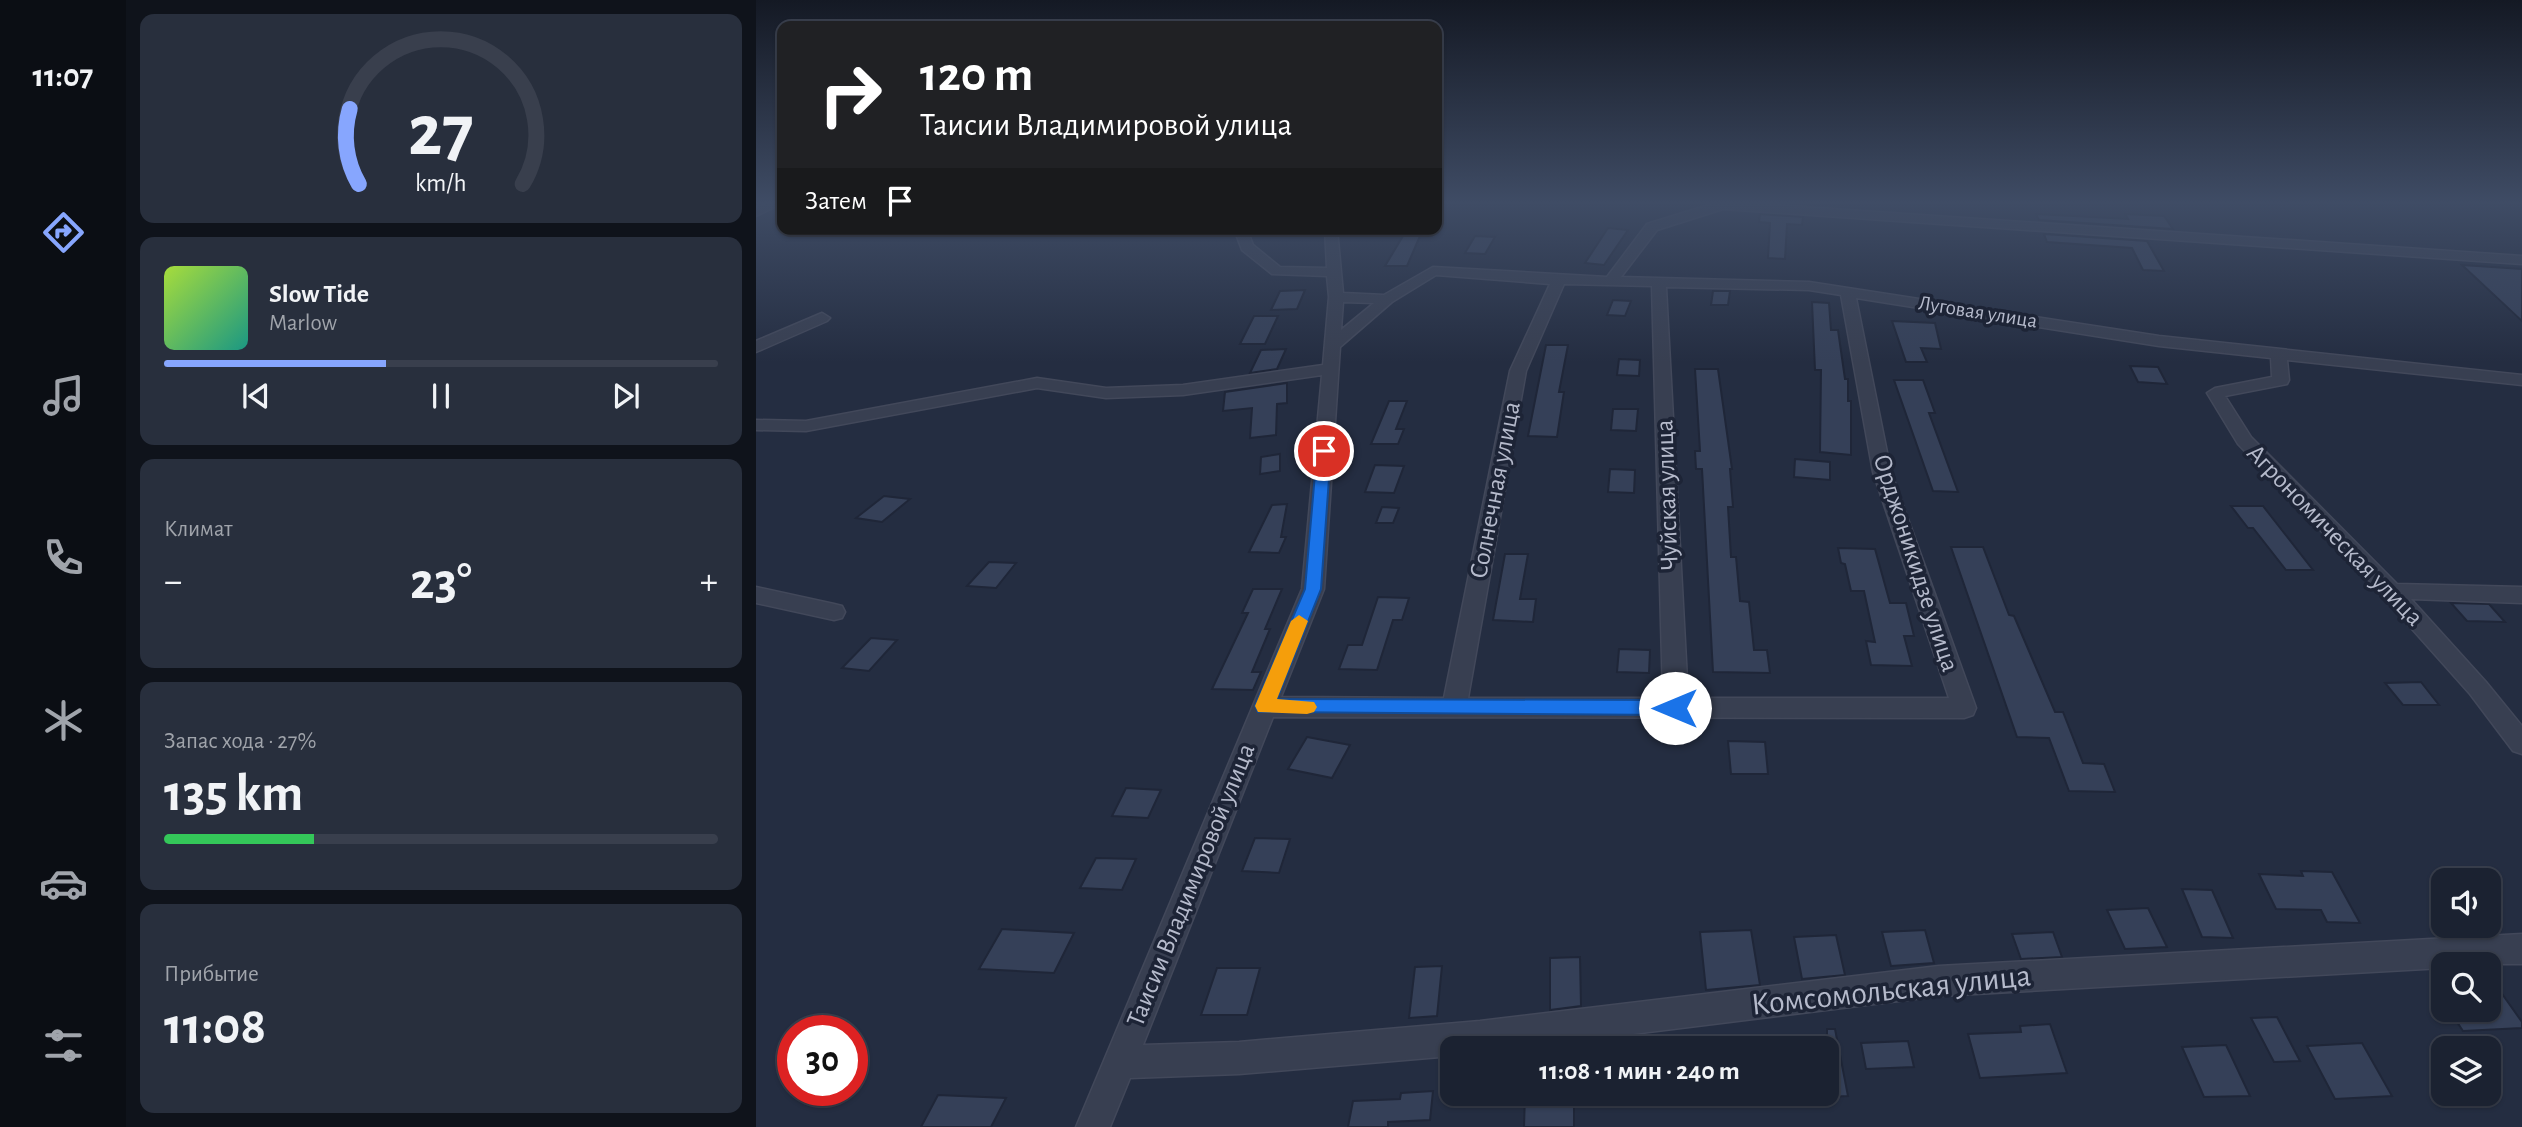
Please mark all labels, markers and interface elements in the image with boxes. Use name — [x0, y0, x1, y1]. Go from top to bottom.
icon: right — [805, 49, 896, 140]
text: 120 m — [920, 51, 1033, 100]
text: 11:07 — [33, 60, 93, 92]
text: 27 — [408, 97, 474, 170]
text: Таисии Владимировой улица — [920, 109, 1292, 141]
text: km/h — [415, 171, 467, 196]
icon: arrive — [881, 182, 919, 220]
text: Затем — [805, 188, 867, 214]
icon: directions — [39, 208, 88, 257]
text: Slow Tide — [269, 281, 369, 307]
street label: Луговая улица — [1917, 292, 2039, 332]
text: Marlow — [269, 312, 337, 335]
icon: music — [39, 371, 88, 420]
icon: previous — [237, 377, 275, 415]
icon: pause — [422, 377, 460, 415]
icon: next — [607, 377, 645, 415]
street label: Солнечная улица — [1465, 399, 1525, 581]
street label: Чуйская улица — [1651, 419, 1683, 571]
pin — [1294, 421, 1354, 481]
icon: arrive — [1305, 432, 1343, 470]
street label: Агрономическая улица — [2242, 439, 2428, 631]
street label: Орджоникидзе улица — [1869, 451, 1963, 675]
text: Климат — [164, 518, 233, 541]
icon: phone — [39, 533, 88, 582]
text: 23° — [410, 556, 472, 608]
text: − — [164, 563, 182, 601]
text: + — [700, 563, 718, 601]
position arrow — [1638, 671, 1712, 745]
icon: climate — [39, 696, 88, 745]
text: Запас хода · 27% — [164, 730, 316, 753]
street label: Таисии Владимировой улица — [1122, 740, 1260, 1030]
text: 135 km — [164, 768, 303, 820]
icon: car — [39, 859, 88, 908]
map controls — [2431, 868, 2501, 1106]
button: sound — [2431, 868, 2501, 938]
button: search — [2431, 952, 2501, 1022]
street label: Комсомольская улица — [1749, 959, 2033, 1021]
text: Прибытие — [164, 963, 259, 986]
text: 11:08 — [164, 1001, 266, 1053]
speed limit sign: 30 — [777, 1015, 868, 1106]
icon: filters — [39, 1021, 88, 1070]
button: layers — [2431, 1036, 2501, 1106]
text: 11:08 · 1 мин · 240 m — [1539, 1058, 1740, 1084]

